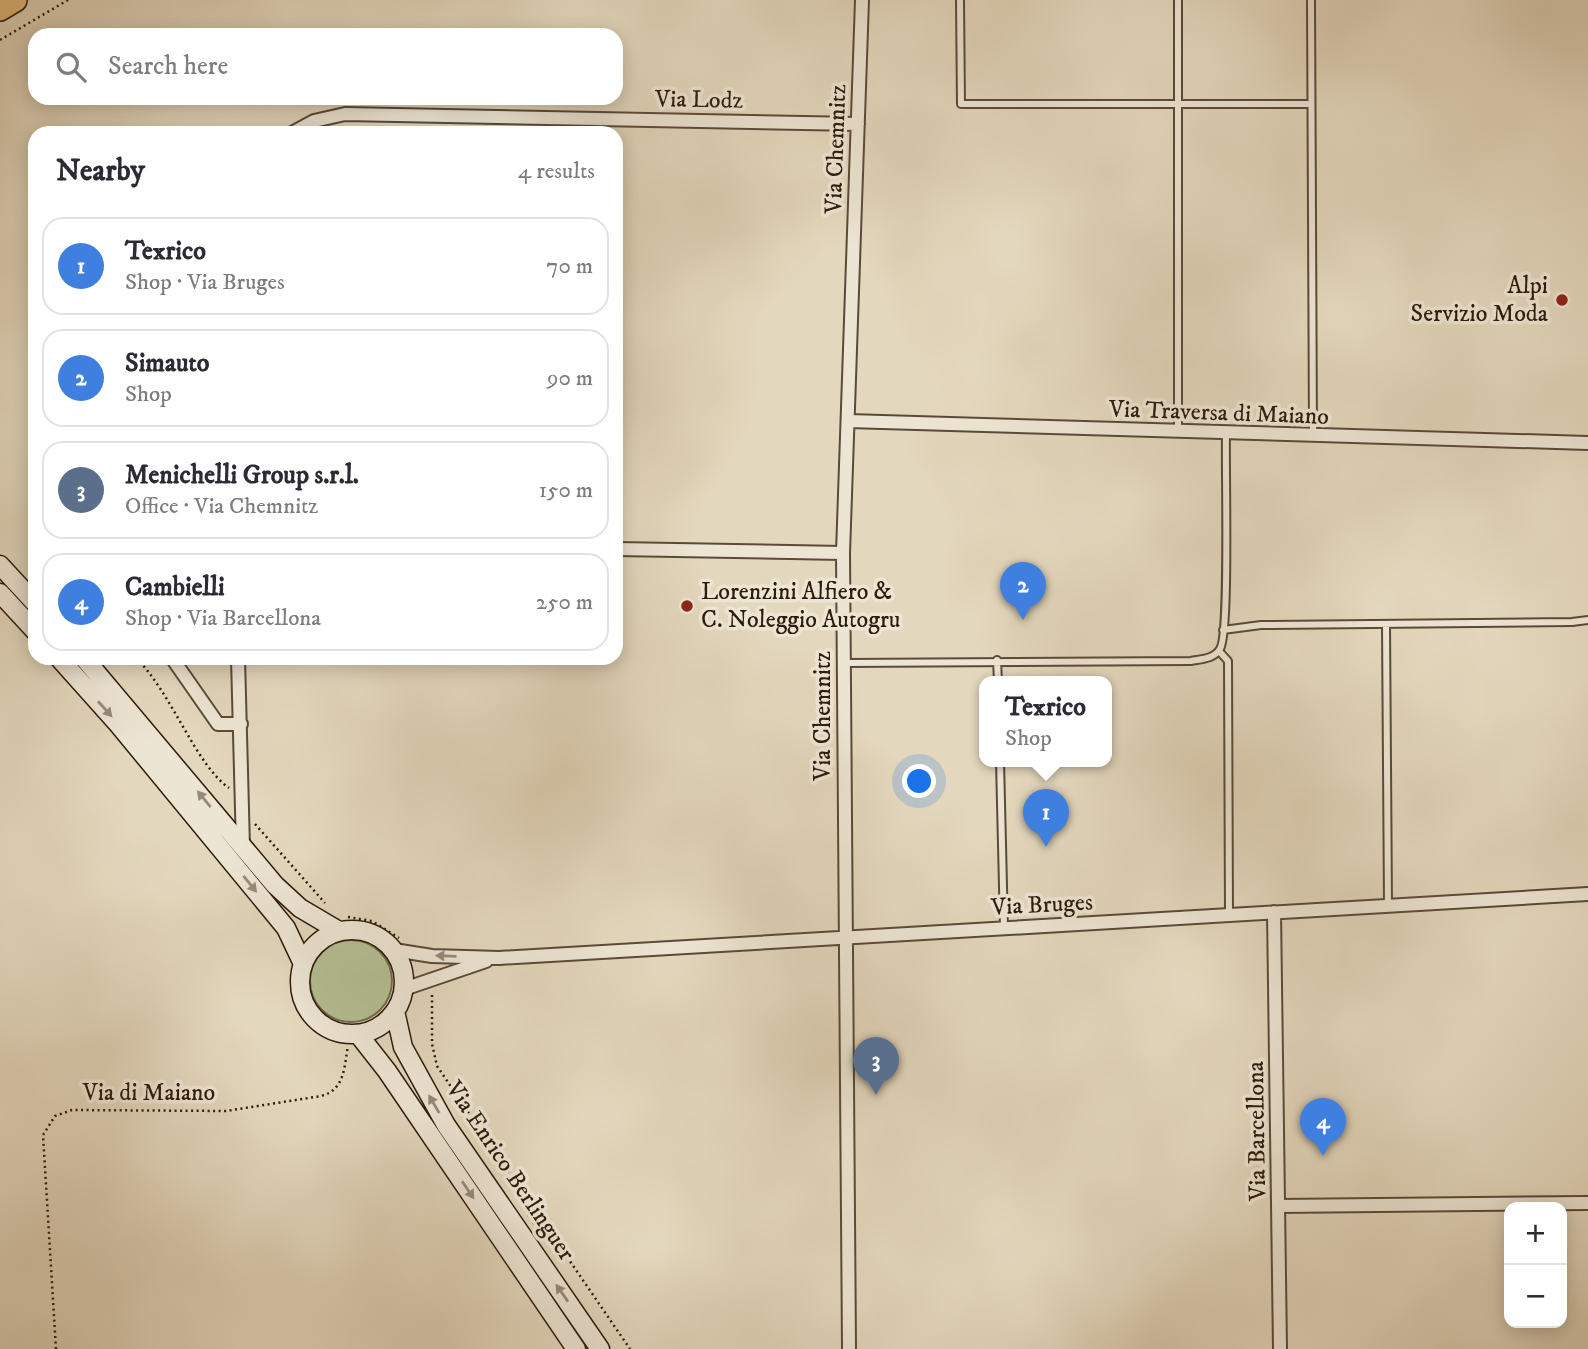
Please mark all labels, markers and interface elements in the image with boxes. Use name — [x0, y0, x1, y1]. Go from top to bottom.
search box — [28, 28, 623, 105]
icon: search — [52, 48, 90, 86]
text: Search here — [108, 50, 228, 83]
street label: Via Chemnitz — [819, 83, 853, 215]
street label: Via Lodz — [654, 84, 744, 116]
text: Nearby — [56, 153, 145, 190]
text: 4 results — [518, 157, 595, 186]
text: Texrico — [125, 235, 206, 268]
text: 1 — [77, 252, 85, 281]
text: 70 m — [546, 252, 593, 281]
text: Shop · Via Bruges — [125, 268, 285, 297]
place label: Alpi Servizio Moda — [1411, 271, 1549, 329]
marker: Alpi Servizio Moda — [1554, 292, 1570, 308]
text: Simauto — [125, 347, 209, 380]
text: 2 — [75, 364, 87, 393]
text: 90 m — [547, 364, 593, 393]
text: Shop — [125, 380, 172, 409]
street label: Via Traversa di Maiano — [1108, 394, 1329, 432]
text: Menichelli Group s.r.l. — [125, 459, 359, 492]
text: 3 — [77, 476, 85, 505]
text: 150 m — [539, 476, 593, 505]
text: Office · Via Chemnitz — [125, 492, 318, 521]
pin: 2 — [1000, 562, 1046, 620]
text: Cambielli — [125, 571, 225, 604]
place label: Lorenzini Alfiero & C. Noleggio Autogru — [701, 577, 900, 635]
text: 4 — [74, 588, 88, 617]
text: 250 m — [536, 588, 593, 617]
marker: Lorenzini Alfiero & C. Noleggio Autogru — [679, 598, 695, 614]
text: Shop · Via Barcellona — [125, 604, 321, 633]
street label: Via Chemnitz — [808, 651, 838, 782]
popup — [979, 676, 1112, 767]
text: Texrico — [1005, 691, 1086, 724]
one-way arrow — [97, 700, 113, 718]
text: Shop — [1005, 724, 1052, 753]
your location — [902, 764, 936, 798]
pin: 1 — [1023, 789, 1069, 847]
one-way arrow — [196, 791, 211, 809]
one-way arrow — [242, 875, 257, 892]
street label: Via Bruges — [989, 887, 1094, 923]
one-way arrow — [435, 950, 457, 962]
pin: 3 — [853, 1037, 899, 1095]
street label: Via Barcellona — [1241, 1060, 1273, 1202]
street label: Via Enrico Berlinguer — [438, 1075, 581, 1267]
street label: Via di Maiano — [82, 1078, 215, 1108]
one-way arrow — [428, 1095, 440, 1114]
pin: 4 — [1300, 1098, 1346, 1156]
one-way arrow — [461, 1180, 474, 1199]
map controls — [1504, 1202, 1567, 1328]
button: + — [1504, 1202, 1567, 1265]
button: − — [1504, 1265, 1567, 1328]
one-way arrow — [555, 1284, 569, 1302]

